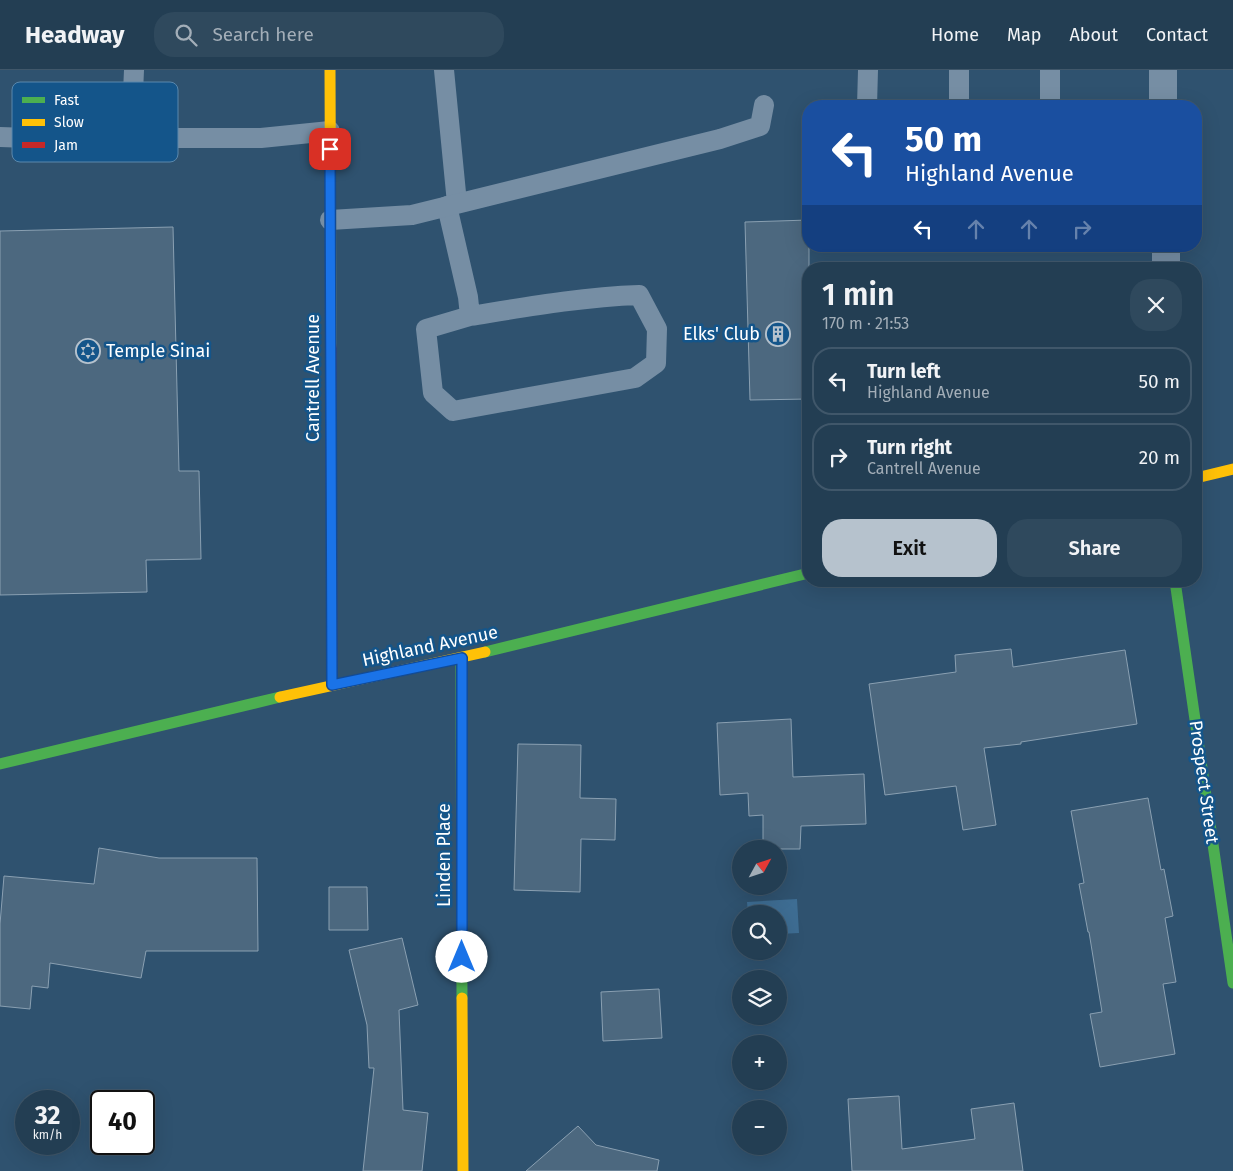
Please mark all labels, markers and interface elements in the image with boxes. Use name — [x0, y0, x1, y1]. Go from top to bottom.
search box — [154, 12, 504, 57]
text: Headway — [25, 21, 124, 49]
icon: search — [172, 21, 200, 49]
text: Search here — [212, 23, 314, 46]
text: Home — [931, 24, 979, 46]
text: Map — [1007, 24, 1041, 46]
text: About — [1069, 24, 1118, 46]
text: Contact — [1146, 24, 1208, 46]
legend — [12, 82, 178, 162]
text: Fast — [54, 92, 80, 109]
text: Slow — [54, 114, 84, 131]
text: 50 m — [905, 118, 982, 160]
icon: left — [822, 120, 887, 185]
pin — [309, 128, 351, 170]
icon: arrive — [316, 135, 344, 163]
text: Jam — [54, 137, 78, 154]
text: Highland Avenue — [905, 160, 1074, 187]
icon: left — [909, 215, 937, 243]
icon: ahead — [962, 215, 990, 243]
icon: ahead — [1015, 215, 1043, 243]
icon: right — [1068, 215, 1096, 243]
text: 1 min — [822, 277, 894, 313]
button: close — [1130, 279, 1182, 331]
street label: Cantrell Avenue — [302, 314, 324, 442]
text: 170 m · 21:53 — [822, 314, 909, 333]
building icon: Elks' Club — [765, 321, 791, 347]
place label: Elks' Club — [683, 323, 760, 345]
synagogue icon: Temple Sinai — [75, 338, 101, 364]
place label: Temple Sinai — [106, 340, 210, 362]
text: Turn left — [867, 360, 941, 383]
icon: left — [824, 367, 852, 395]
text: 50 m — [1139, 370, 1180, 393]
text: Highland Avenue — [867, 383, 990, 402]
text: Turn right — [867, 436, 952, 459]
icon: right — [824, 443, 852, 471]
text: 20 m — [1139, 446, 1180, 469]
text: Cantrell Avenue — [867, 459, 981, 478]
button: Exit — [822, 519, 997, 577]
button: Share — [1007, 519, 1182, 577]
street label: Highland Avenue — [360, 621, 500, 671]
street label: Prospect Street — [1184, 719, 1224, 846]
street label: Linden Place — [433, 803, 455, 907]
north arrow — [732, 840, 788, 895]
map controls — [732, 840, 787, 1155]
button: search — [732, 905, 787, 960]
position arrow — [435, 930, 487, 982]
button: layers — [732, 970, 787, 1025]
button: + — [732, 1035, 787, 1090]
speed limit sign: 40 — [90, 1090, 155, 1155]
button: − — [732, 1100, 787, 1155]
text: 32 — [35, 1101, 60, 1131]
text: km/h — [33, 1128, 62, 1142]

